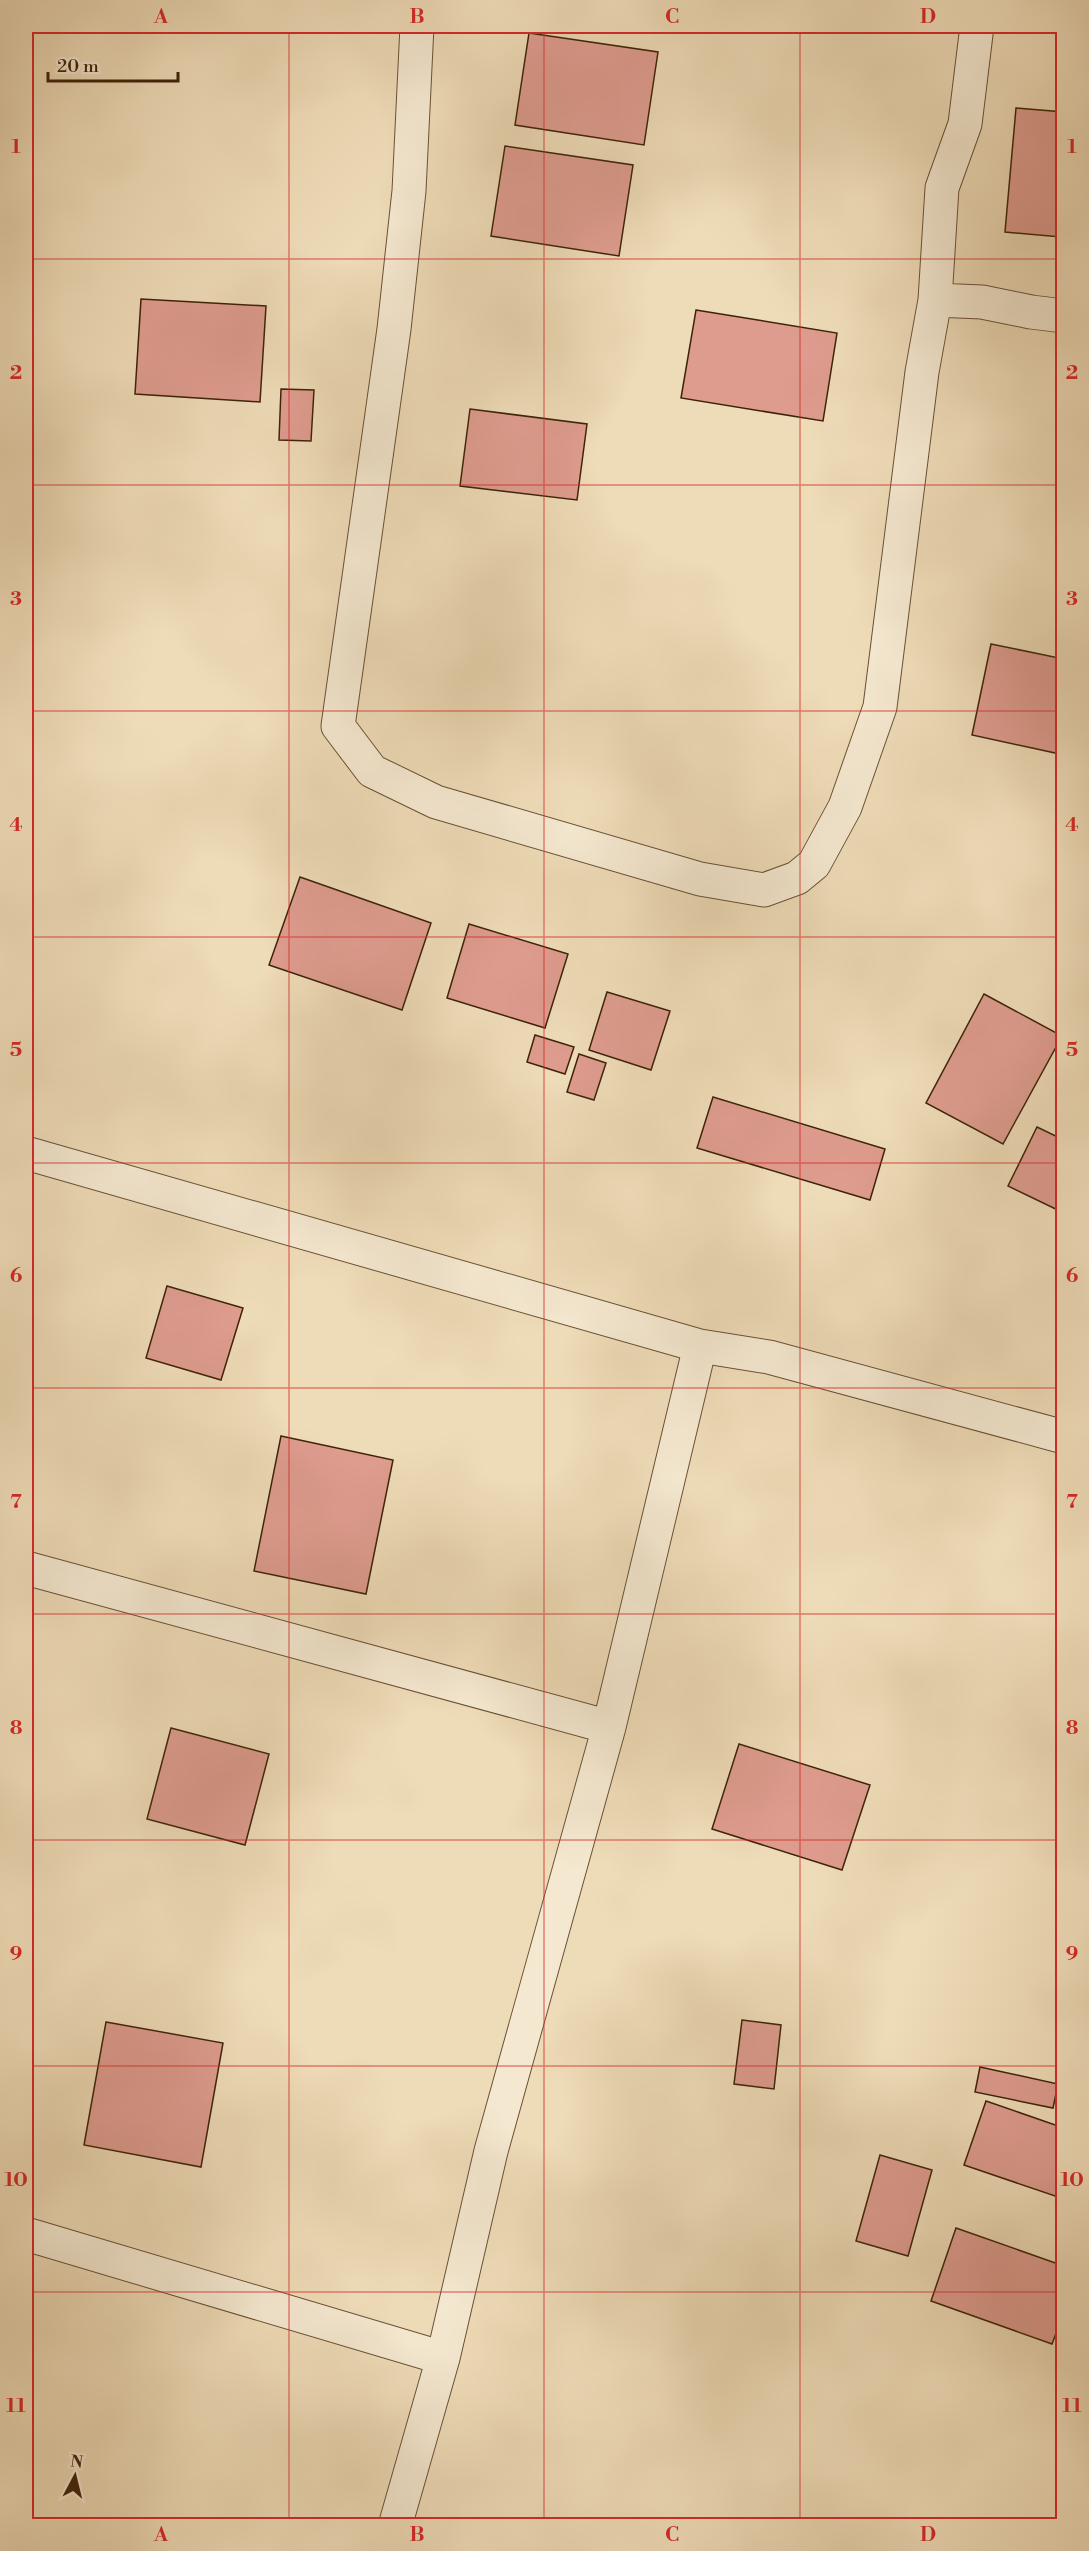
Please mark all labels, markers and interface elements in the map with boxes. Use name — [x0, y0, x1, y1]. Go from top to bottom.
text: A — [153, 5, 169, 30]
text: B — [409, 5, 425, 30]
text: C — [665, 5, 679, 30]
text: D — [920, 5, 936, 30]
scale bar — [48, 45, 178, 83]
text: 20 m — [57, 55, 99, 78]
text: 1 — [11, 135, 21, 160]
text: 1 — [1067, 135, 1077, 160]
text: 2 — [10, 361, 22, 386]
text: 2 — [1066, 361, 1078, 386]
text: 3 — [10, 587, 22, 612]
text: 3 — [1066, 587, 1078, 612]
text: 4 — [9, 813, 23, 838]
text: 4 — [1065, 813, 1079, 838]
text: 5 — [10, 1038, 22, 1063]
text: 5 — [1066, 1038, 1078, 1063]
text: 6 — [10, 1264, 23, 1289]
text: 6 — [1066, 1264, 1079, 1289]
text: 7 — [10, 1490, 22, 1515]
text: 7 — [1066, 1490, 1078, 1515]
text: 8 — [10, 1716, 23, 1741]
text: 8 — [1066, 1716, 1079, 1741]
text: 9 — [10, 1942, 22, 1967]
text: 9 — [1066, 1942, 1078, 1967]
text: 10 — [4, 2168, 28, 2193]
text: 10 — [1060, 2168, 1084, 2193]
text: 11 — [6, 2394, 26, 2419]
text: 11 — [1062, 2394, 1082, 2419]
north arrow — [45, 2446, 105, 2506]
text: N — [69, 2451, 85, 2473]
text: A — [153, 2523, 169, 2548]
text: B — [409, 2523, 425, 2548]
text: C — [665, 2523, 679, 2548]
text: D — [920, 2523, 936, 2548]

